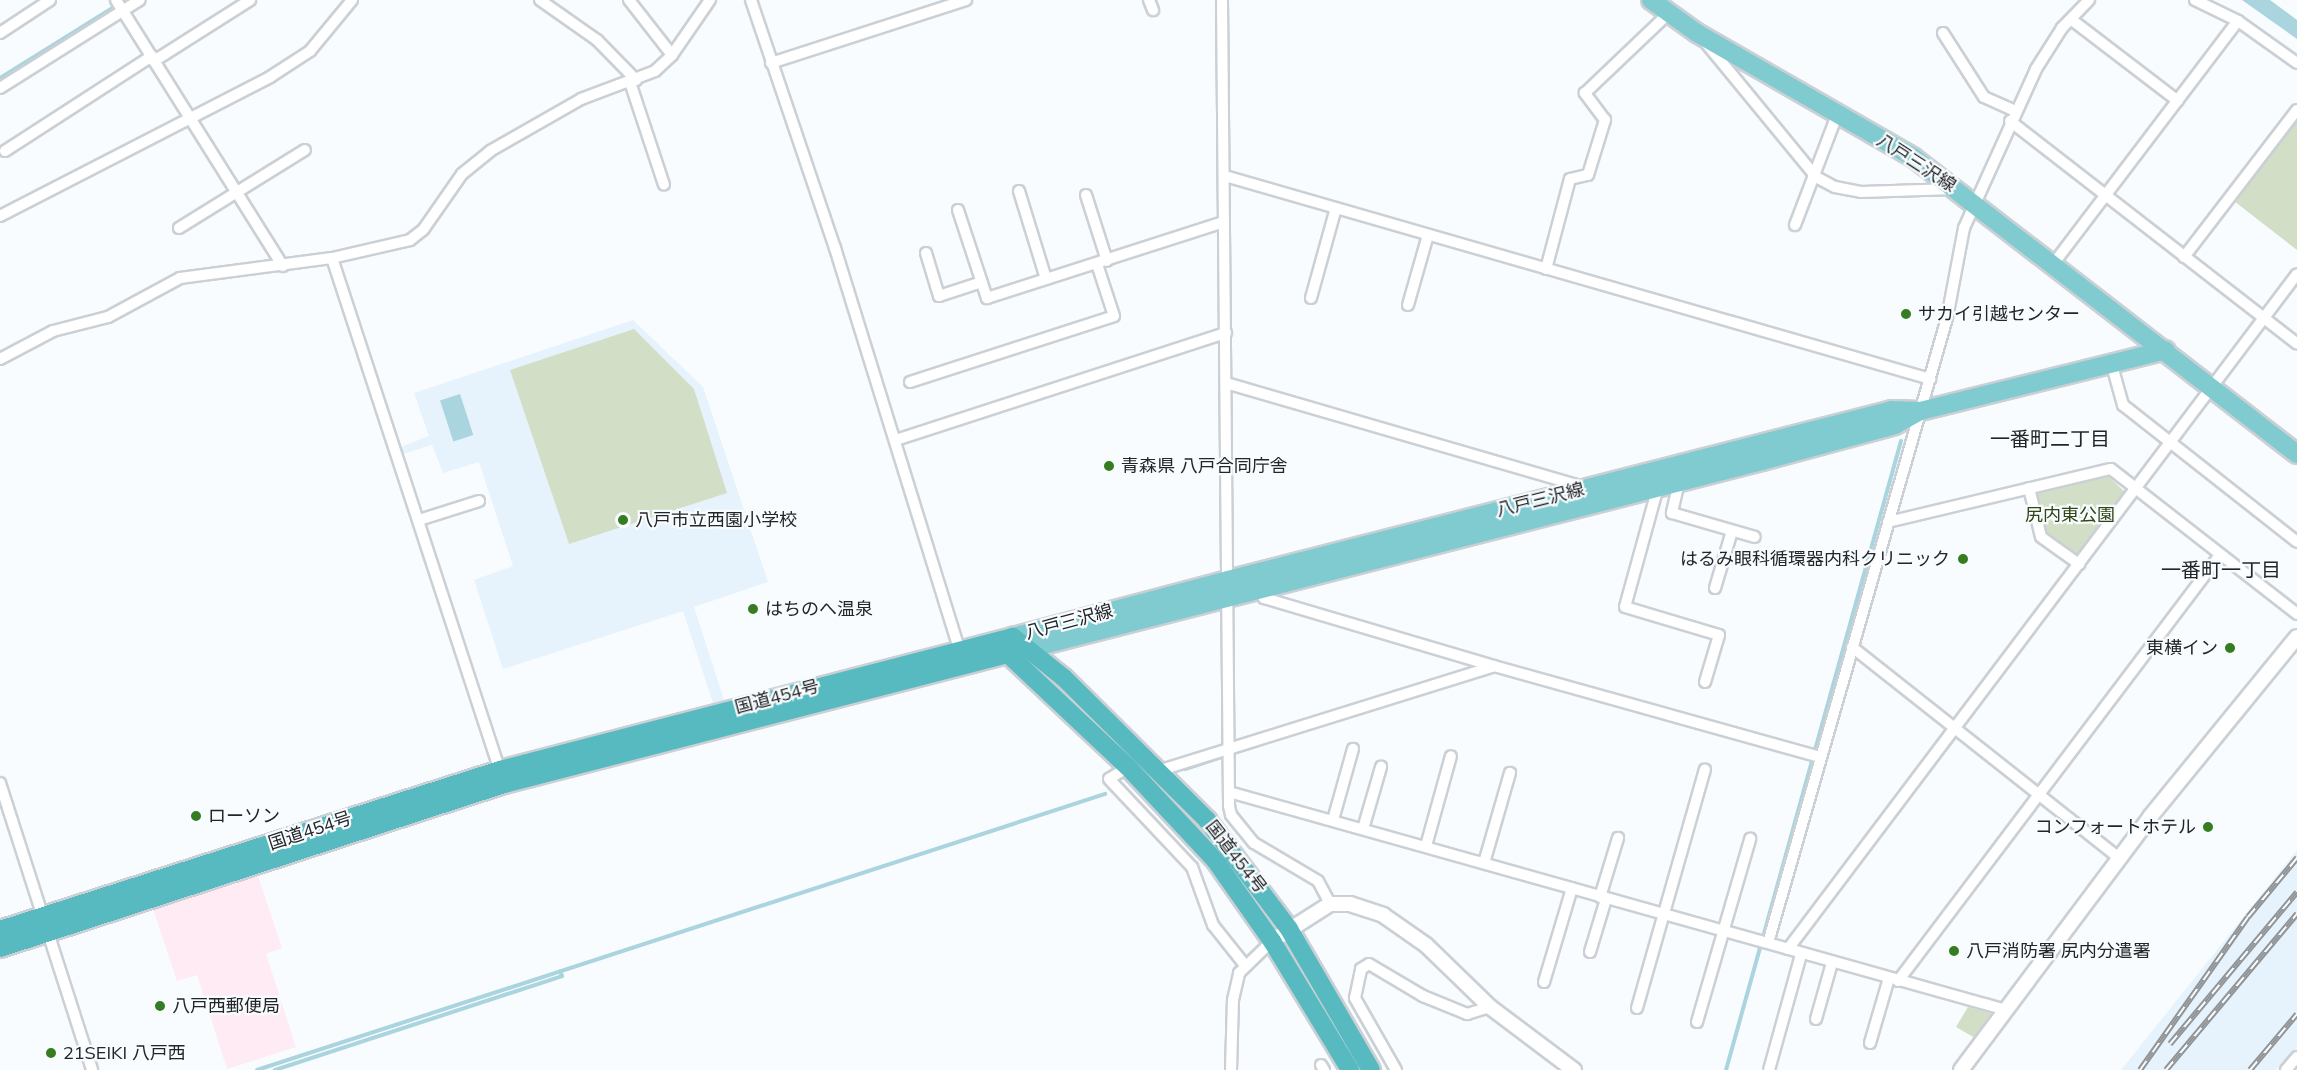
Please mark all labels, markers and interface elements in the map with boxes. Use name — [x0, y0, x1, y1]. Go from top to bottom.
street label: 八戸三沢線 — [1872, 129, 1960, 197]
place label: サカイ引越センター — [1918, 303, 2080, 325]
marker: サカイ引越センター — [1899, 307, 1913, 321]
district label: 一番町二丁目 — [1990, 426, 2110, 450]
place label: 青森県 八戸合同庁舎 — [1121, 455, 1288, 477]
marker: 青森県 八戸合同庁舎 — [1102, 459, 1116, 473]
street label: 八戸三沢線 — [1494, 479, 1586, 521]
park label: 尻内東公園 — [2025, 504, 2115, 526]
place label: 八戸市立西園小学校 — [635, 509, 797, 531]
marker: 八戸市立西園小学校 — [616, 513, 630, 527]
place label: はるみ眼科循環器内科クリニック — [1680, 548, 1950, 570]
marker: はるみ眼科循環器内科クリニック — [1954, 550, 1972, 568]
district label: 一番町一丁目 — [2161, 557, 2281, 581]
place label: はちのへ温泉 — [765, 598, 873, 620]
street label: 八戸三沢線 — [1023, 600, 1115, 644]
marker: はちのへ温泉 — [746, 602, 760, 616]
place label: 東横イン — [2146, 637, 2218, 659]
marker: 東横イン — [2223, 641, 2237, 655]
street label: 国道454号 — [732, 675, 822, 719]
place label: ローソン — [208, 805, 280, 827]
street label: 国道454号 — [266, 807, 354, 855]
marker: ローソン — [189, 809, 203, 823]
street label: 国道454号 — [1201, 816, 1271, 898]
place label: コンフォートホテル — [2034, 816, 2196, 838]
marker: コンフォートホテル — [2201, 820, 2215, 834]
place label: 八戸消防署 尻内分遣署 — [1966, 940, 2151, 962]
marker: 八戸消防署 尻内分遣署 — [1947, 944, 1961, 958]
place label: 八戸西郵便局 — [172, 995, 280, 1017]
marker: 八戸西郵便局 — [153, 999, 167, 1013]
place label: 21SEIKI 八戸西 — [63, 1042, 186, 1064]
marker: 21SEIKI 八戸西 — [44, 1046, 58, 1060]

